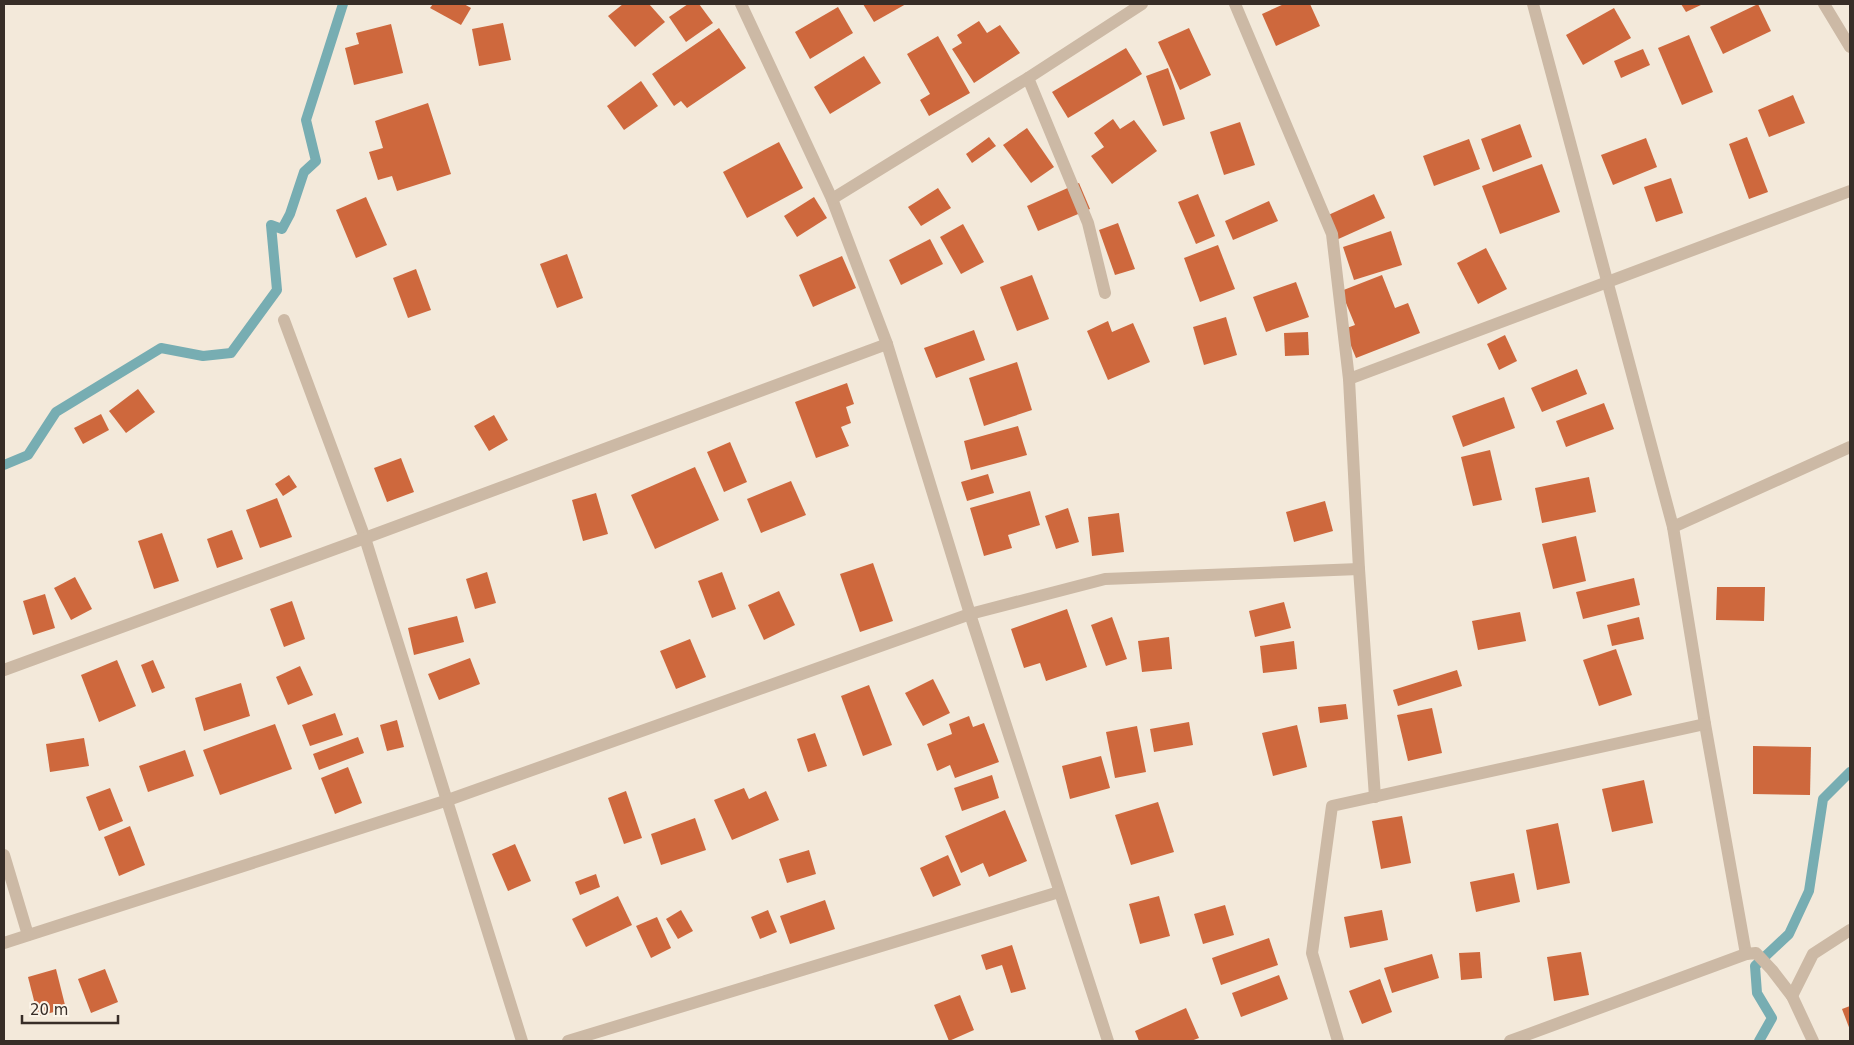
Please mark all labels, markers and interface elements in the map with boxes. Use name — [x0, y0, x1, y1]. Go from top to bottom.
scale bar — [22, 992, 119, 1024]
text: 20 m — [30, 1001, 68, 1019]

